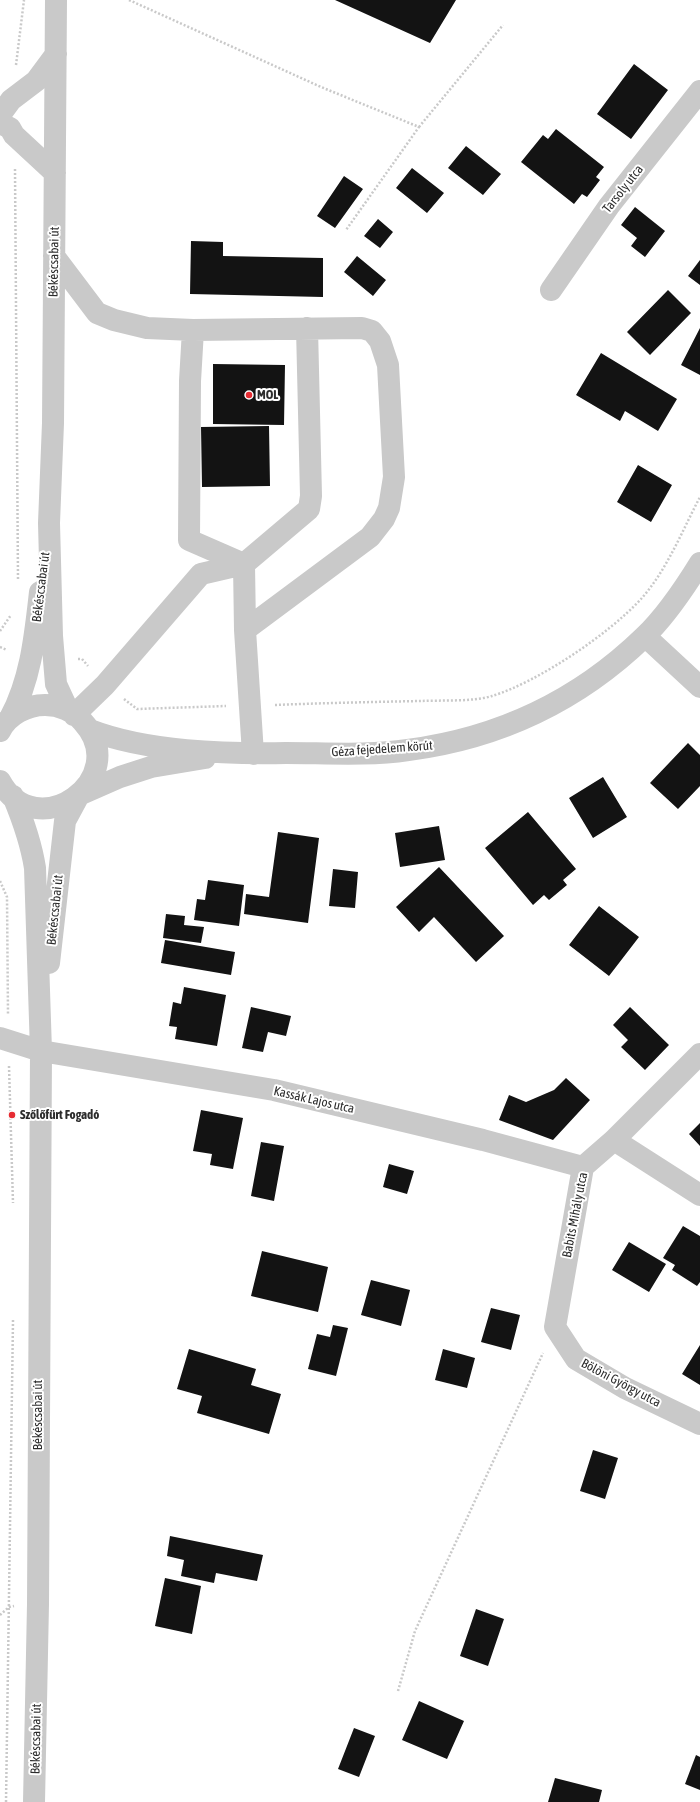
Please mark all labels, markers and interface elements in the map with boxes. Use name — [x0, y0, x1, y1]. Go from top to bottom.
street label: Tarsoly utca — [599, 162, 647, 216]
street label: Békéscsabai út — [46, 227, 62, 297]
place label: MOL — [257, 387, 278, 403]
marker: MOL — [244, 390, 254, 400]
street label: Békéscsabai út — [29, 551, 53, 623]
street label: Géza fejedelem körút — [331, 738, 433, 760]
street label: Békéscsabai út — [44, 874, 66, 946]
street label: Kassák Lajos utca — [272, 1083, 356, 1117]
place label: Szőlőfürt Fogadó — [20, 1107, 99, 1123]
marker: Szőlőfürt Fogadó — [7, 1110, 17, 1120]
street label: Babits Mihály utca — [559, 1171, 591, 1259]
street label: Bölöni György utca — [579, 1355, 663, 1411]
street label: Békéscsabai út — [30, 1380, 46, 1450]
street label: Békéscsabai út — [28, 1704, 44, 1774]

